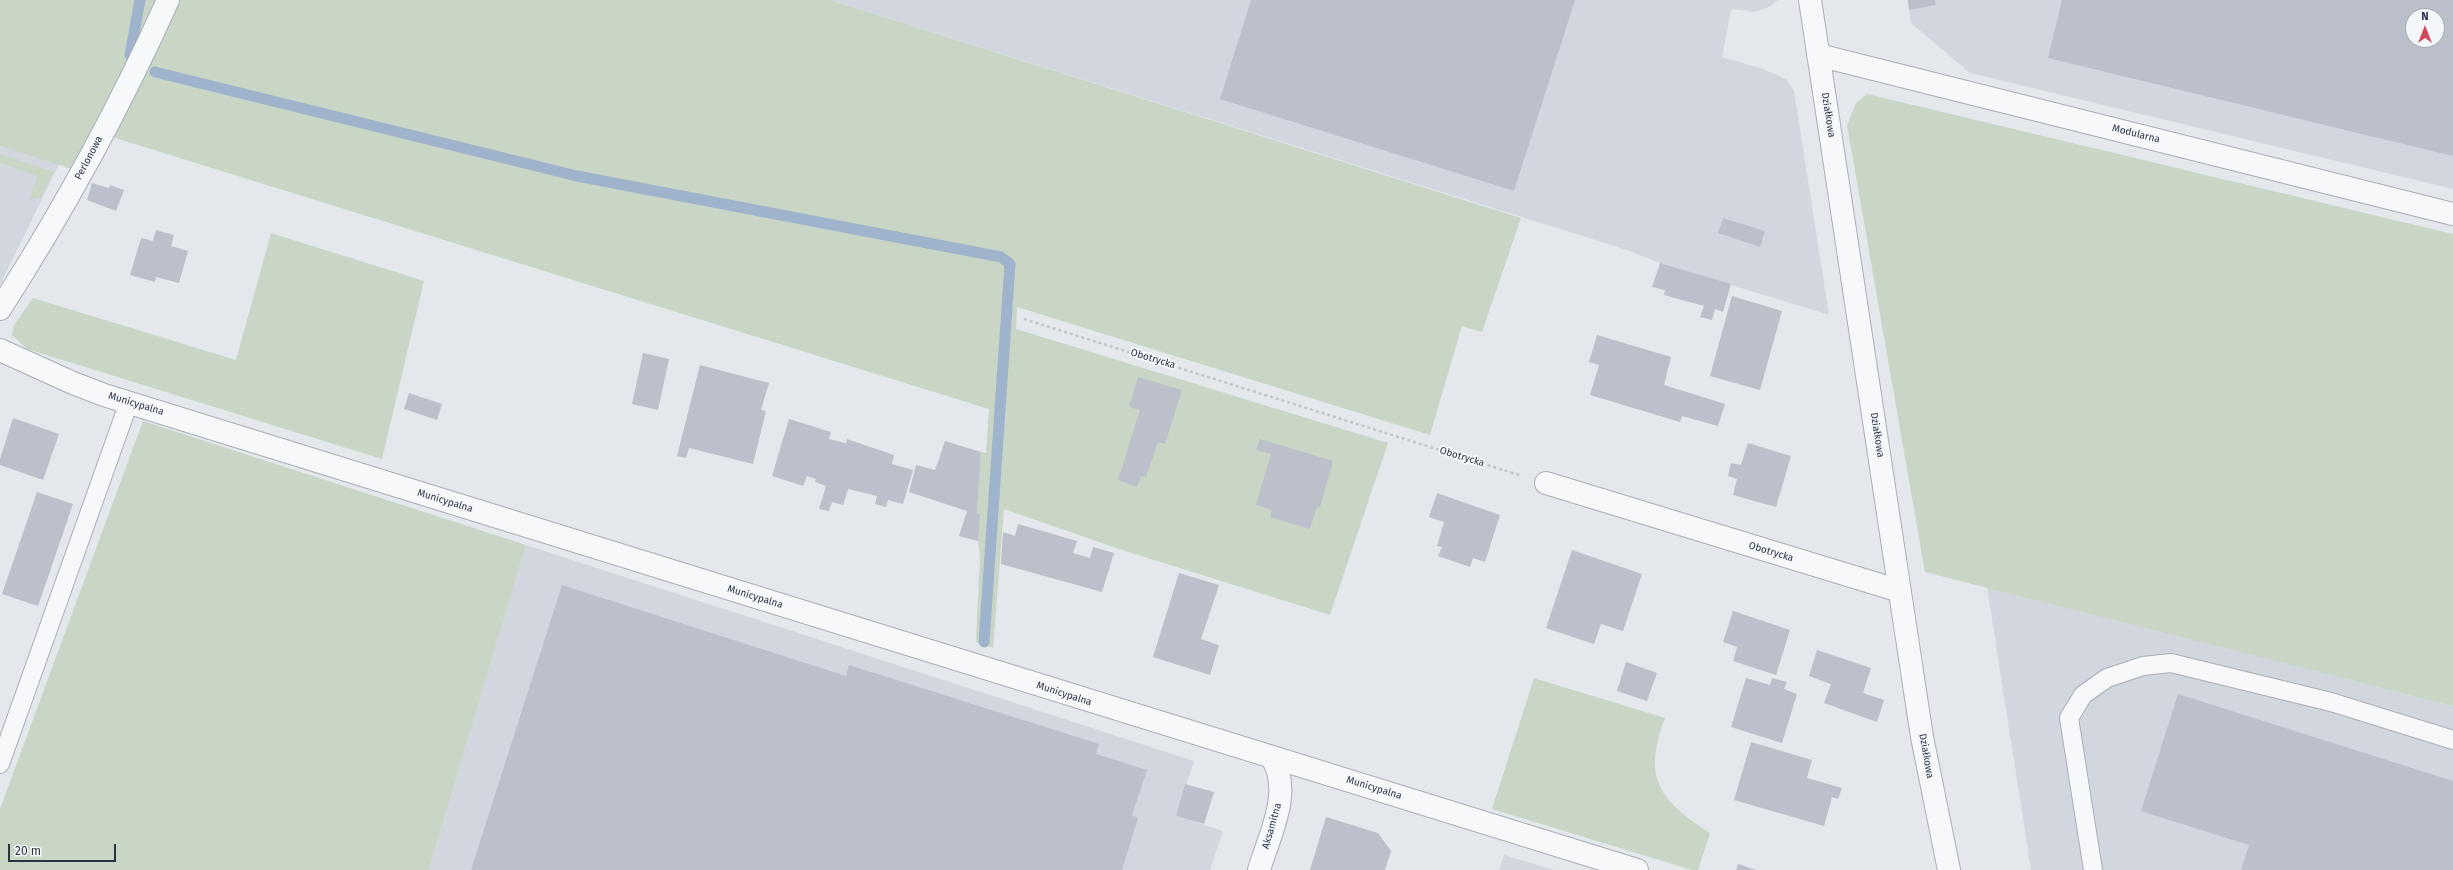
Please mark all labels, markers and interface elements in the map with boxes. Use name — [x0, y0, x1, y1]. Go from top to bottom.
north arrow — [2405, 8, 2445, 48]
text: N — [2421, 10, 2429, 23]
street label: Działkowa — [1819, 92, 1837, 138]
street label: Modularna — [2111, 122, 2161, 146]
street label: Perlonowa — [72, 134, 106, 182]
street label: Obotrycka — [1129, 347, 1177, 371]
street label: Municypalna — [107, 390, 165, 418]
street label: Działkowa — [1868, 412, 1886, 458]
street label: Obotrycka — [1438, 445, 1486, 469]
street label: Municypalna — [416, 487, 474, 515]
street label: Obotrycka — [1747, 540, 1795, 564]
street label: Municypalna — [726, 583, 784, 611]
street label: Municypalna — [1035, 679, 1093, 709]
street label: Działkowa — [1916, 733, 1936, 779]
street label: Municypalna — [1345, 774, 1403, 802]
street label: Aksamitna — [1260, 802, 1284, 850]
scale bar — [10, 836, 118, 862]
text: 20 m — [15, 844, 41, 858]

